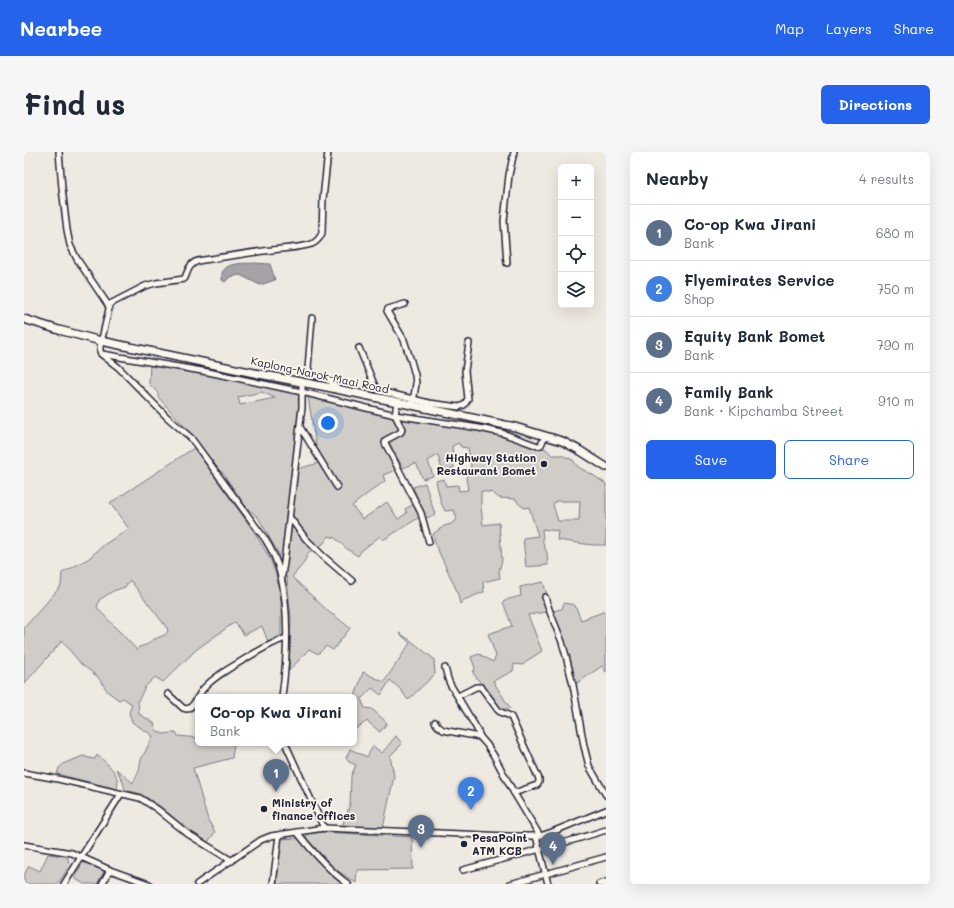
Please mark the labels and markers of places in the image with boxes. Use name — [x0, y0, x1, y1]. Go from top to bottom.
place label: Highway Station Restaurant Bomet — [436, 450, 536, 478]
marker: Highway Station Restaurant Bomet — [539, 459, 549, 469]
pin: 1 — [263, 759, 289, 792]
pin: 2 — [458, 777, 484, 810]
place label: Ministry of finance offices — [272, 795, 356, 823]
marker: Ministry of finance offices — [259, 804, 269, 814]
pin: 3 — [408, 815, 434, 848]
place label: PesaPoint ATM KCB — [472, 830, 528, 858]
pin: 4 — [540, 832, 566, 865]
marker: PesaPoint ATM KCB — [459, 839, 469, 849]

